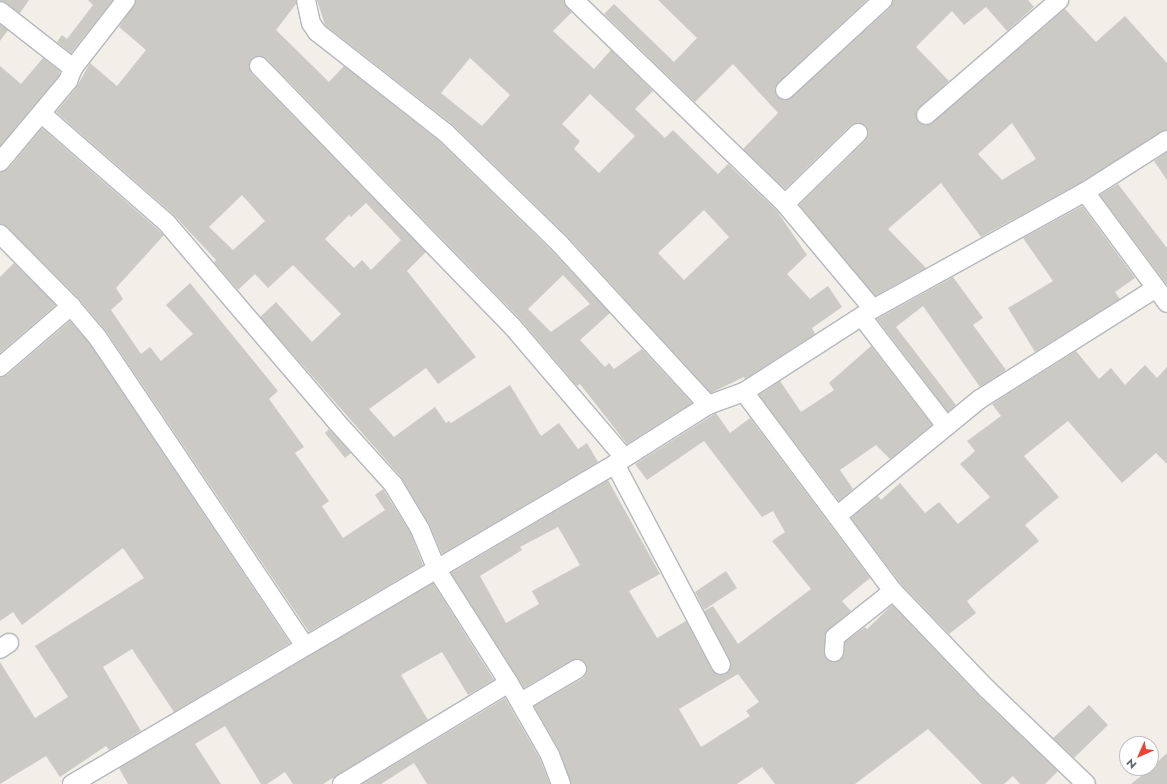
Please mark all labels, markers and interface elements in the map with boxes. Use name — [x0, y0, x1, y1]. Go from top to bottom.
north arrow — [1119, 736, 1159, 776]
text: N — [1122, 755, 1140, 773]

